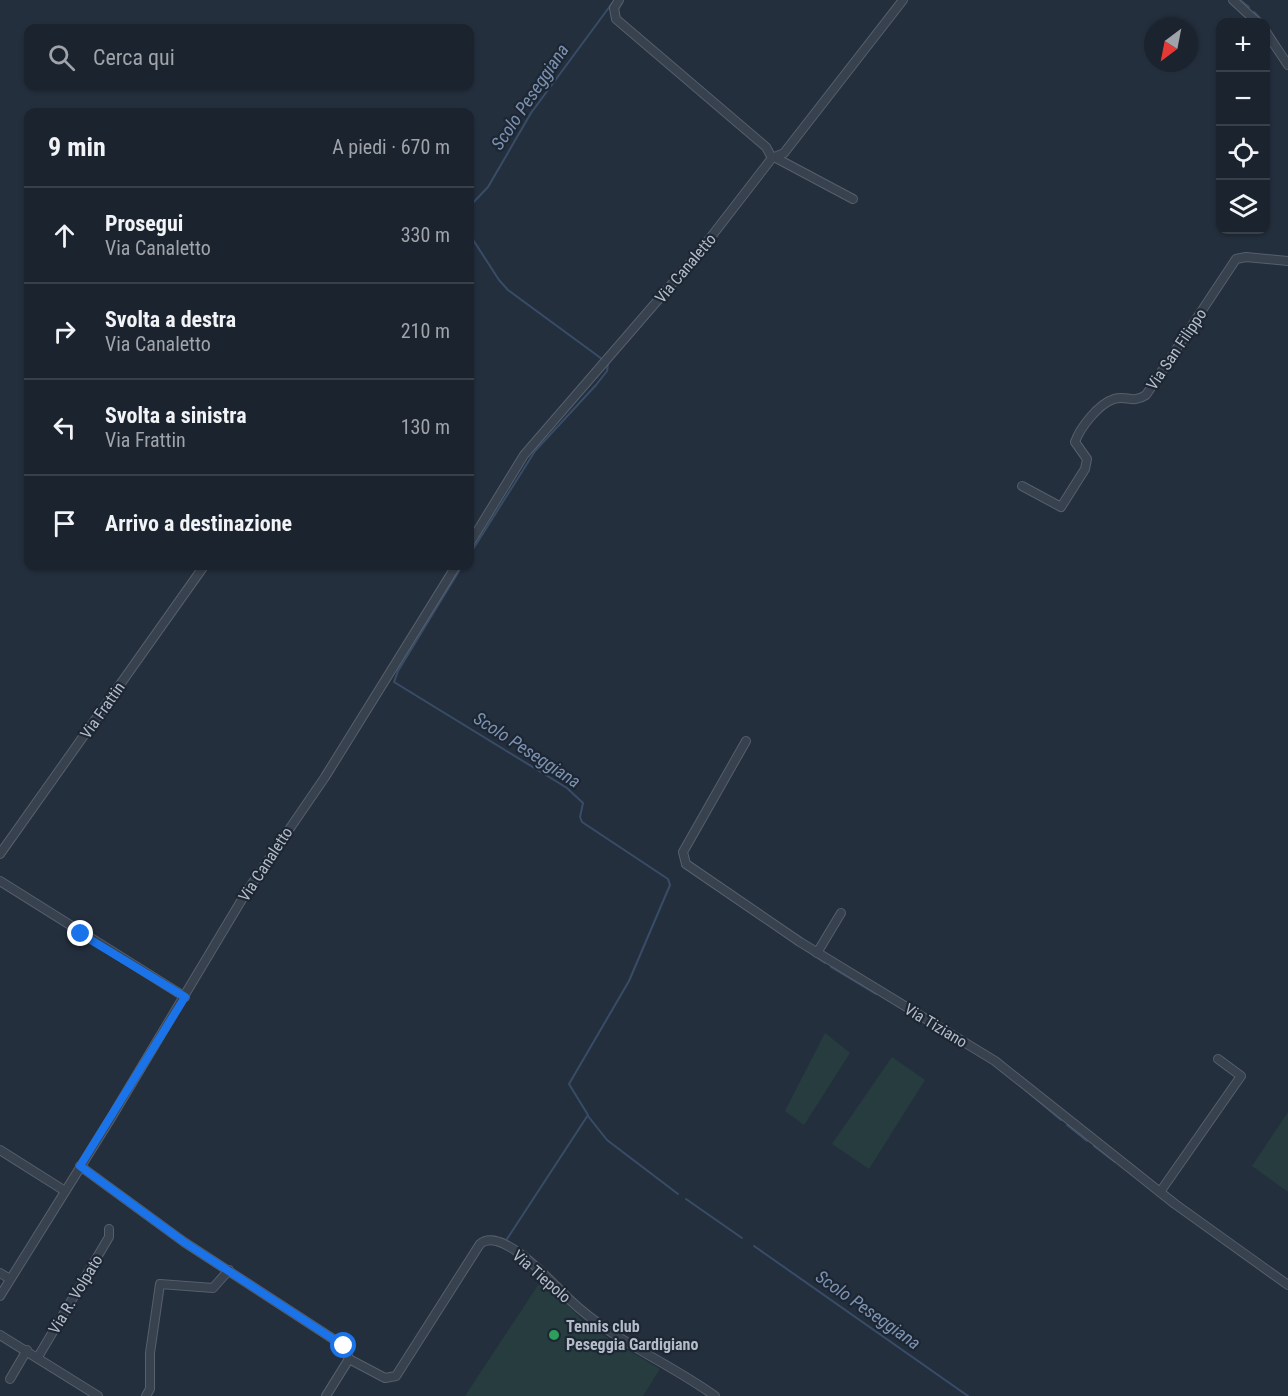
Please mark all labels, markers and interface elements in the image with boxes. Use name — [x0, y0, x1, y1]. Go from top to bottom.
north arrow — [1144, 18, 1198, 72]
map controls — [1216, 18, 1270, 234]
button: + — [1216, 18, 1270, 72]
search box — [24, 24, 474, 90]
water label: Scolo Peseggiana — [486, 40, 573, 154]
icon: search — [45, 41, 78, 74]
text: Cerca qui — [93, 45, 175, 70]
button: − — [1216, 72, 1270, 126]
button: locate — [1216, 126, 1270, 180]
text: 9 min — [48, 132, 106, 162]
text: A piedi · 670 m — [332, 135, 450, 159]
button: layers — [1216, 180, 1270, 234]
text: Prosegui — [105, 211, 183, 236]
icon: ahead — [48, 219, 81, 252]
text: 330 m — [401, 223, 450, 247]
street label: Via Canaletto — [651, 230, 720, 307]
text: Via Canaletto — [105, 236, 211, 260]
street label: Via San Filippo — [1142, 305, 1211, 394]
text: Svolta a destra — [105, 307, 236, 332]
icon: right — [48, 315, 81, 348]
text: 210 m — [401, 319, 450, 343]
text: Via Canaletto — [105, 332, 211, 356]
text: Svolta a sinistra — [105, 403, 247, 428]
icon: left — [48, 411, 81, 444]
text: 130 m — [401, 415, 450, 439]
text: Via Frattin — [105, 428, 186, 452]
icon: arrive — [48, 507, 81, 540]
text: Arrivo a destinazione — [105, 511, 292, 536]
street label: Via Frattin — [76, 678, 129, 742]
water label: Scolo Peseggiana — [470, 707, 585, 792]
street label: Via Canaletto — [234, 824, 296, 905]
route end — [67, 920, 93, 946]
street label: Via Tiziano — [901, 999, 971, 1052]
street label: Via Tiepolo — [509, 1246, 575, 1307]
street label: Via R. Volpato — [44, 1251, 106, 1337]
water label: Scolo Peseggiana — [812, 1266, 925, 1353]
place label: Tennis club Peseggia Gardigiano — [566, 1317, 698, 1354]
marker: Tennis club Peseggia Gardigiano — [547, 1328, 561, 1342]
route start — [330, 1332, 356, 1358]

